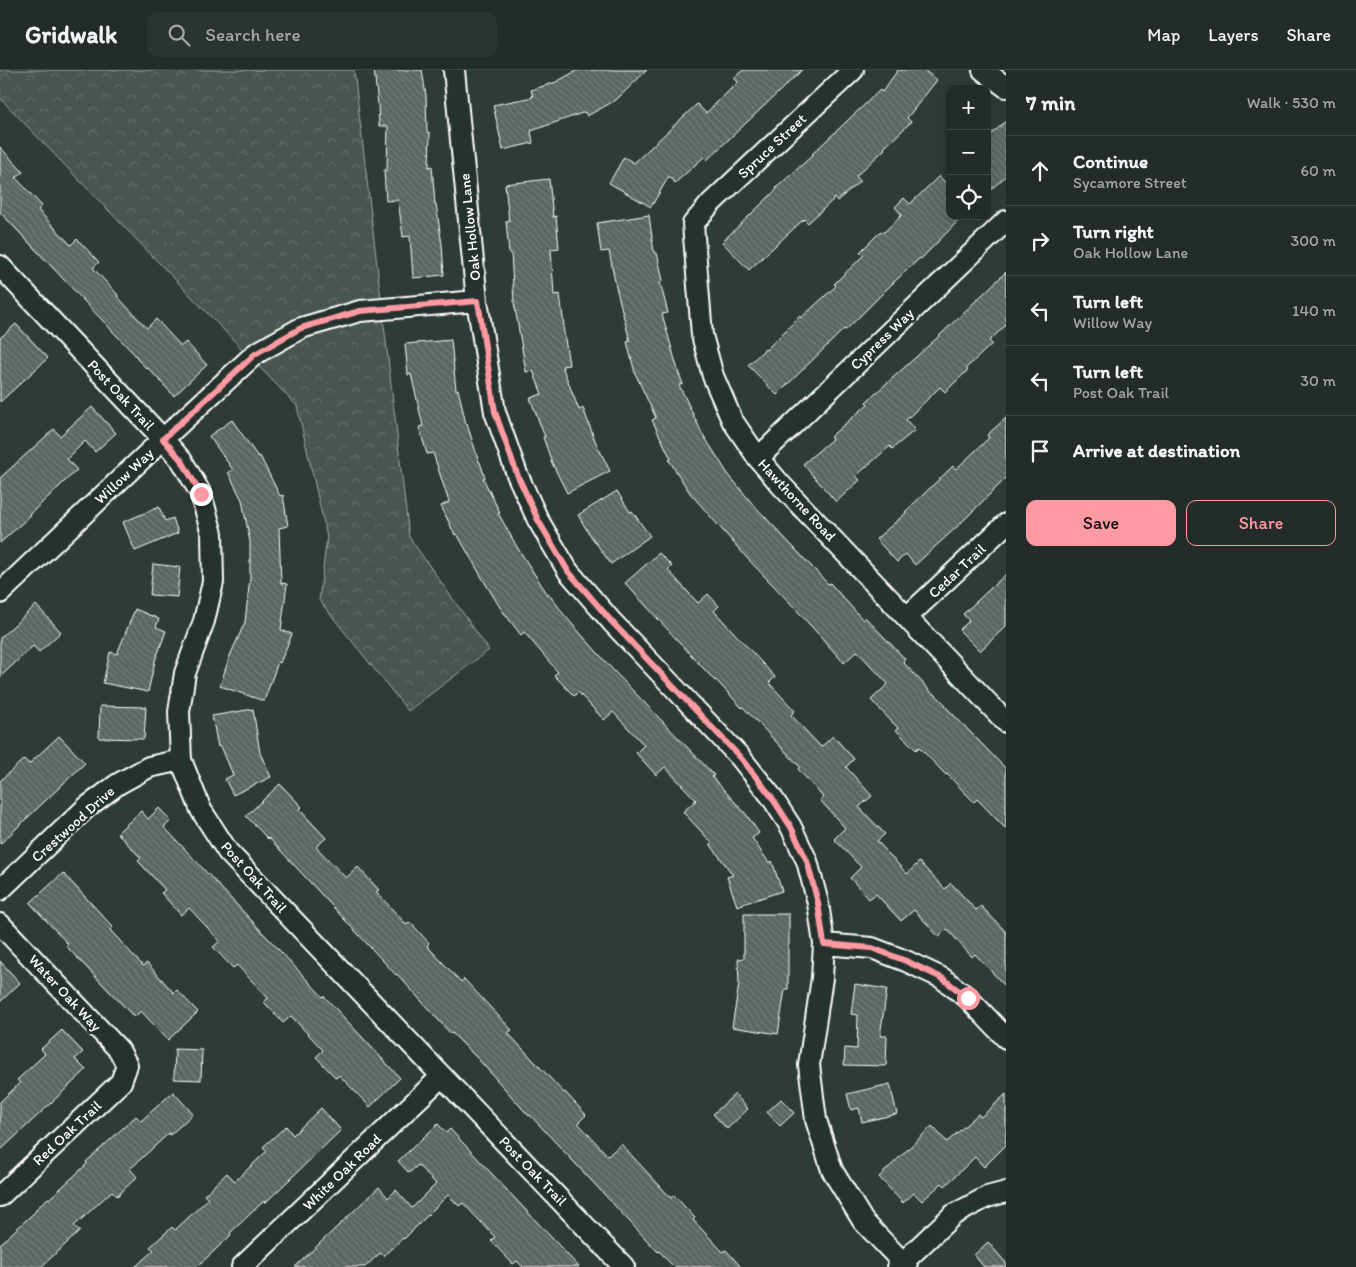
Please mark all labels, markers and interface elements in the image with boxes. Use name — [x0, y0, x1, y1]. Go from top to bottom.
search box — [147, 12, 497, 57]
text: Gridwalk — [25, 20, 117, 49]
icon: search — [165, 21, 193, 49]
text: Search here — [205, 23, 301, 46]
text: Map — [1147, 24, 1180, 46]
text: Layers — [1208, 24, 1258, 46]
text: Share — [1286, 24, 1331, 46]
map controls — [946, 85, 991, 220]
button: + — [946, 85, 991, 130]
text: 7 min — [1026, 90, 1075, 115]
text: Walk · 530 m — [1247, 93, 1336, 112]
street label: Spruce Street — [734, 109, 810, 182]
button: − — [946, 130, 991, 175]
text: Continue — [1073, 150, 1148, 173]
icon: ahead — [1026, 157, 1054, 185]
text: 60 m — [1301, 161, 1336, 180]
street label: Oak Hollow Lane — [455, 172, 485, 282]
text: Sycamore Street — [1073, 173, 1187, 192]
button: locate — [946, 175, 991, 220]
text: Turn right — [1073, 220, 1154, 243]
icon: right — [1026, 227, 1054, 255]
text: 300 m — [1291, 231, 1336, 250]
text: Oak Hollow Lane — [1073, 243, 1188, 262]
text: Turn left — [1073, 290, 1143, 313]
icon: left — [1026, 297, 1054, 325]
text: 140 m — [1292, 301, 1336, 320]
street label: Cypress Way — [847, 304, 917, 374]
text: Willow Way — [1073, 313, 1152, 332]
street label: Post Oak Trail — [84, 356, 159, 435]
text: Turn left — [1073, 360, 1143, 383]
icon: left — [1026, 367, 1054, 395]
text: 30 m — [1300, 371, 1336, 390]
text: Post Oak Trail — [1073, 383, 1169, 402]
icon: arrive — [1026, 437, 1054, 465]
text: Arrive at destination — [1073, 439, 1240, 462]
street label: Willow Way — [91, 444, 157, 508]
street label: Hawthorne Road — [754, 455, 840, 545]
route end — [190, 483, 213, 506]
button: Save — [1026, 500, 1176, 546]
button: Share — [1186, 500, 1336, 546]
street label: Cedar Trail — [925, 539, 990, 602]
street label: Crestwood Drive — [28, 782, 118, 866]
street label: Post Oak Trail — [217, 838, 291, 917]
street label: Water Oak Way — [25, 951, 105, 1035]
route start — [957, 987, 980, 1010]
street label: Red Oak Trail — [29, 1096, 106, 1169]
street label: White Oak Road — [299, 1129, 386, 1214]
street label: Post Oak Trail — [495, 1132, 571, 1210]

